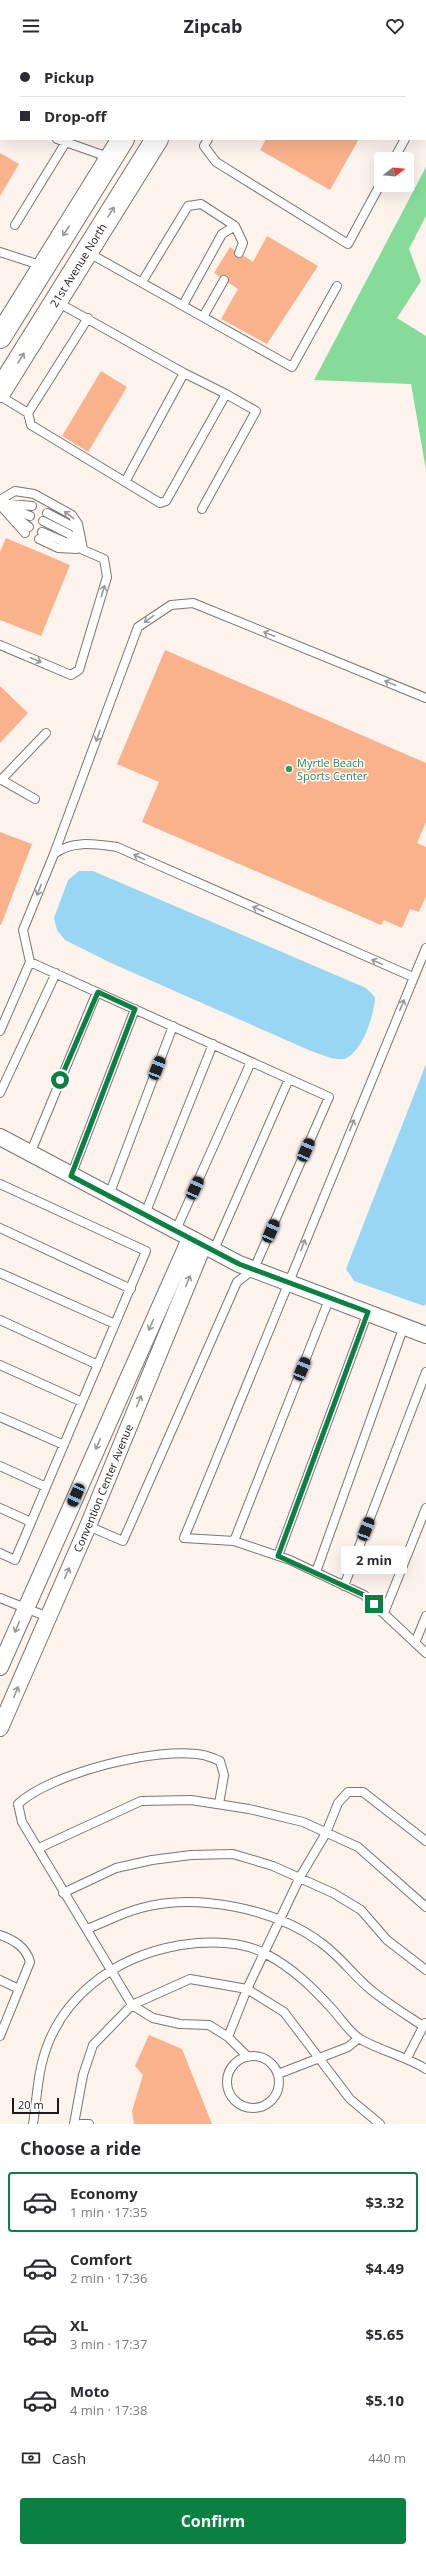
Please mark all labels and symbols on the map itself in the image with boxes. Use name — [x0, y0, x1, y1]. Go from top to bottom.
north arrow — [374, 152, 414, 192]
one-way arrow — [108, 206, 116, 218]
street label: 21st Avenue North — [46, 220, 110, 310]
one-way arrow — [61, 226, 70, 237]
one-way arrow — [17, 352, 25, 364]
one-way arrow — [64, 511, 75, 519]
one-way arrow — [100, 585, 107, 598]
one-way arrow — [144, 615, 155, 623]
one-way arrow — [264, 630, 276, 638]
one-way arrow — [30, 657, 42, 665]
one-way arrow — [384, 679, 396, 686]
one-way arrow — [94, 729, 102, 741]
place label: Myrtle Beach Sports Center — [297, 755, 368, 783]
marker: Myrtle Beach Sports Center — [284, 764, 294, 774]
one-way arrow — [134, 853, 146, 860]
one-way arrow — [34, 884, 42, 896]
one-way arrow — [253, 905, 265, 913]
one-way arrow — [372, 957, 384, 965]
one-way arrow — [398, 999, 406, 1011]
car — [147, 1055, 167, 1081]
route start — [51, 1071, 69, 1089]
one-way arrow — [349, 1119, 357, 1131]
car — [296, 1137, 316, 1163]
car — [185, 1175, 205, 1201]
car — [261, 1218, 281, 1244]
one-way arrow — [299, 1240, 307, 1252]
one-way arrow — [184, 1276, 192, 1288]
one-way arrow — [147, 1319, 154, 1331]
car — [292, 1356, 312, 1382]
one-way arrow — [135, 1396, 143, 1408]
street label: Convention Center Avenue — [69, 1422, 136, 1554]
one-way arrow — [94, 1438, 102, 1450]
car — [66, 1482, 86, 1508]
car — [356, 1516, 376, 1542]
callout: 2 min — [341, 1546, 407, 1574]
one-way arrow — [64, 1568, 72, 1580]
route end — [365, 1595, 383, 1613]
one-way arrow — [13, 1620, 21, 1632]
one-way arrow — [12, 1687, 20, 1699]
scale bar — [12, 2096, 59, 2115]

